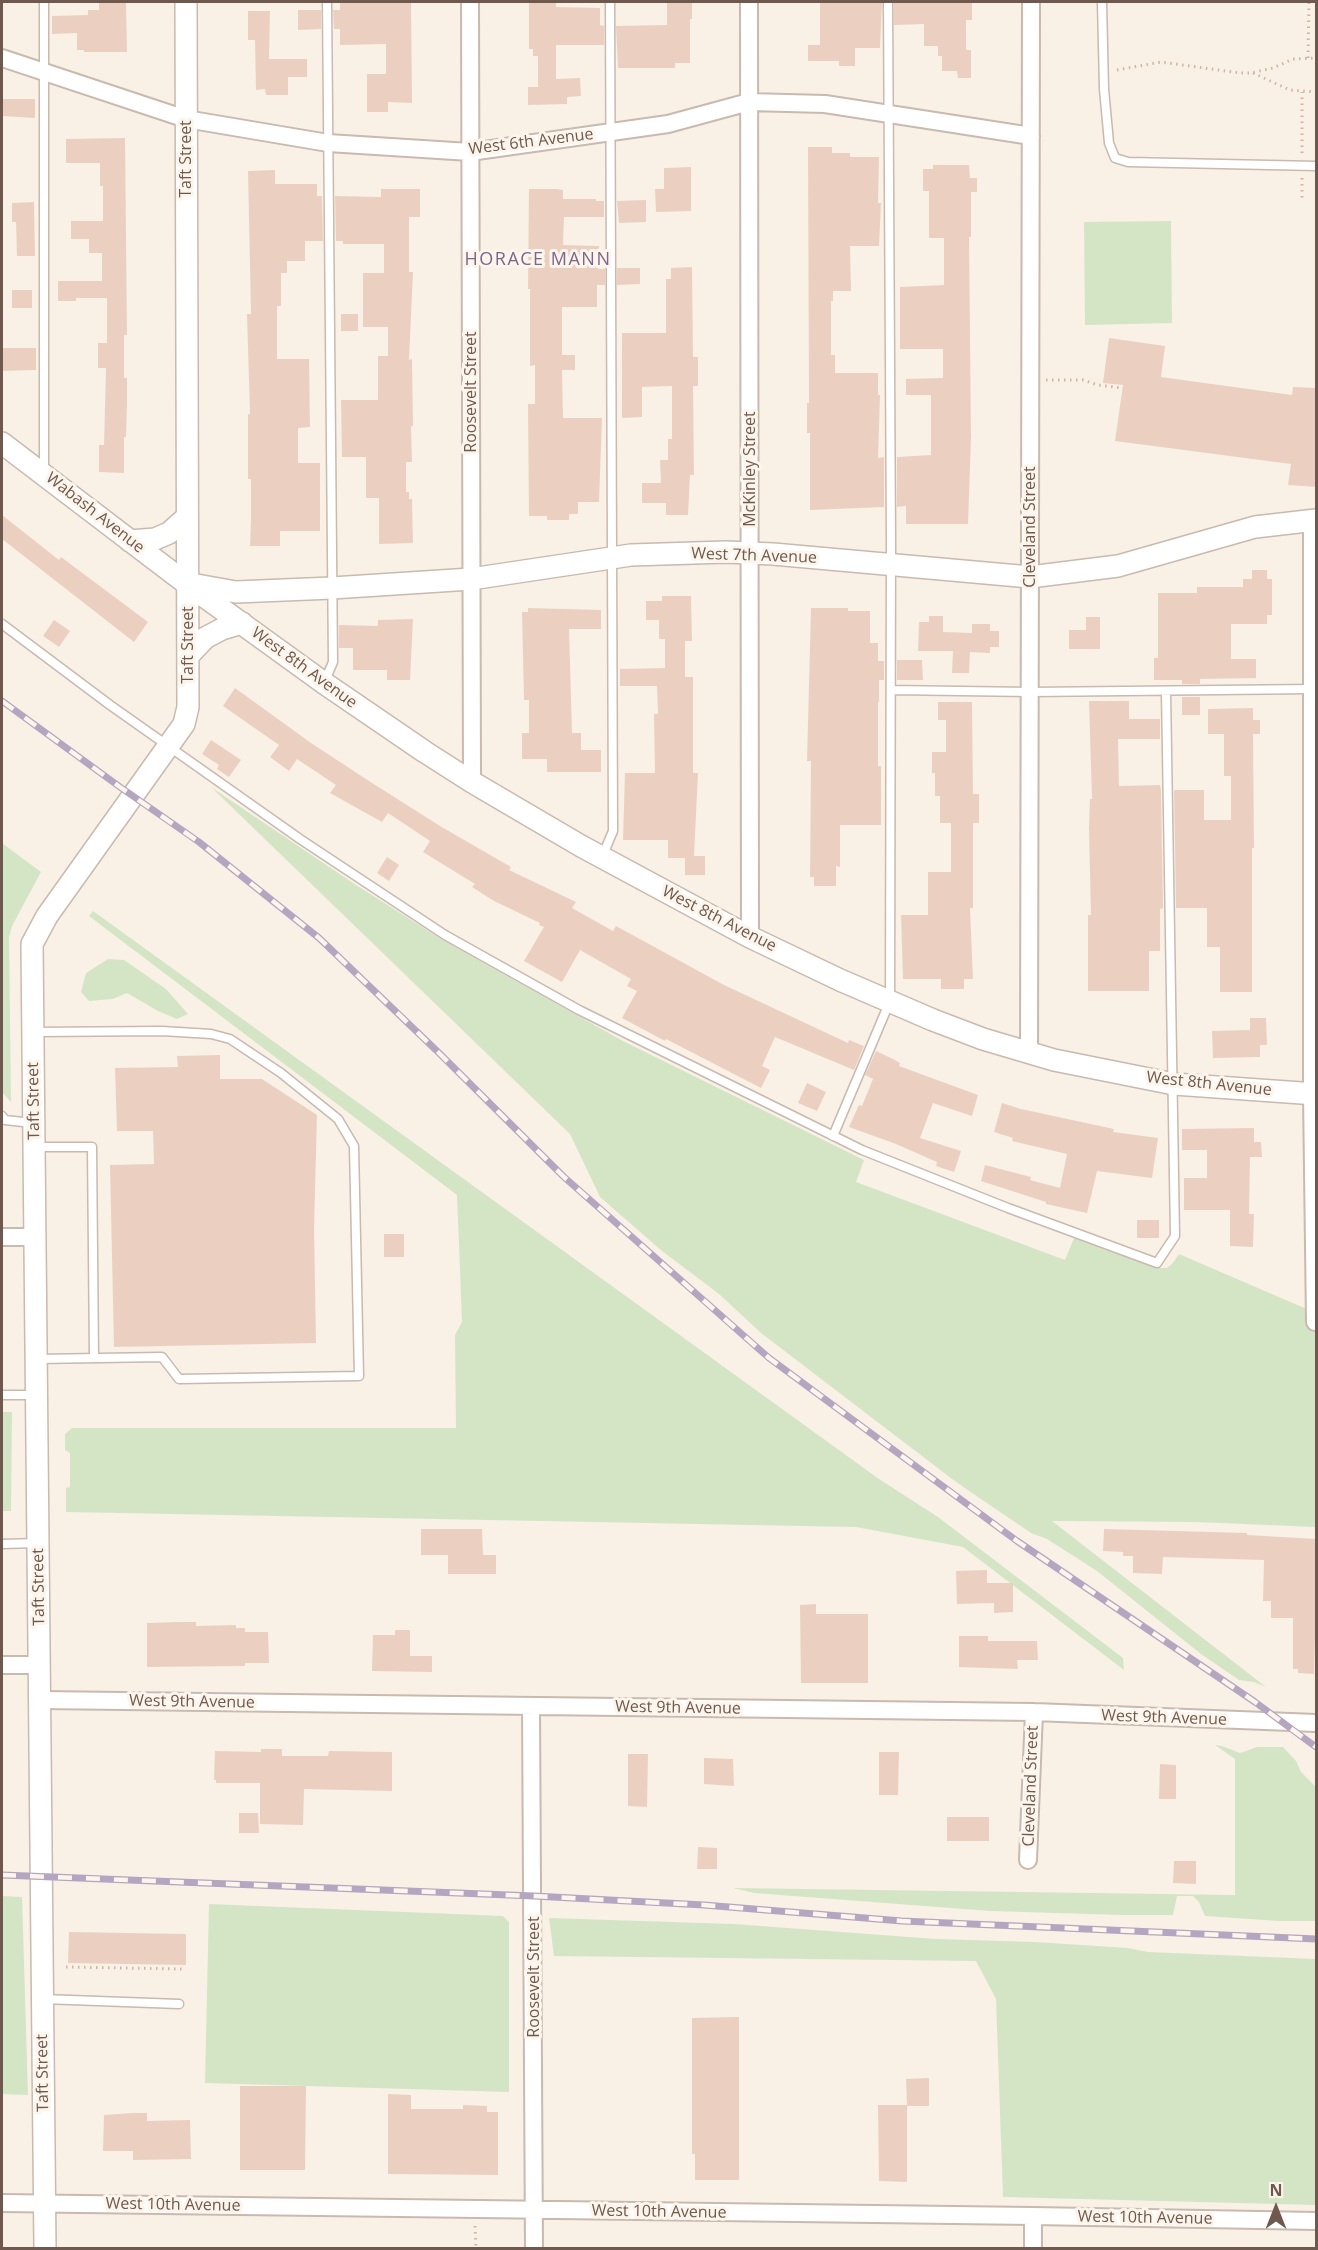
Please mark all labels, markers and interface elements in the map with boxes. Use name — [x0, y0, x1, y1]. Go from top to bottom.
street label: Taft Street — [176, 120, 196, 198]
street label: West 6th Avenue — [467, 125, 595, 159]
district label: HORACE MANN — [465, 249, 611, 271]
street label: Roosevelt Street — [461, 331, 481, 453]
street label: McKinley Street — [740, 411, 760, 527]
street label: Cleveland Street — [1020, 466, 1040, 588]
street label: Wabash Avenue — [42, 469, 148, 557]
street label: West 7th Avenue — [691, 544, 817, 568]
street label: Taft Street — [178, 606, 198, 684]
street label: West 8th Avenue — [247, 623, 361, 713]
street label: West 8th Avenue — [659, 882, 779, 956]
street label: Taft Street — [24, 1062, 44, 1140]
street label: West 8th Avenue — [1145, 1068, 1273, 1100]
street label: Taft Street — [29, 1548, 49, 1626]
street label: West 9th Avenue — [129, 1691, 255, 1713]
street label: West 9th Avenue — [615, 1697, 741, 1719]
street label: West 9th Avenue — [1101, 1706, 1227, 1730]
street label: Cleveland Street — [1019, 1725, 1043, 1847]
street label: Roosevelt Street — [524, 1916, 544, 2038]
street label: Taft Street — [33, 2034, 53, 2112]
north arrow — [1246, 2178, 1306, 2238]
text: N — [1269, 2179, 1283, 2201]
street label: West 10th Avenue — [105, 2194, 241, 2216]
street label: West 10th Avenue — [591, 2201, 727, 2223]
street label: West 10th Avenue — [1077, 2207, 1213, 2229]

